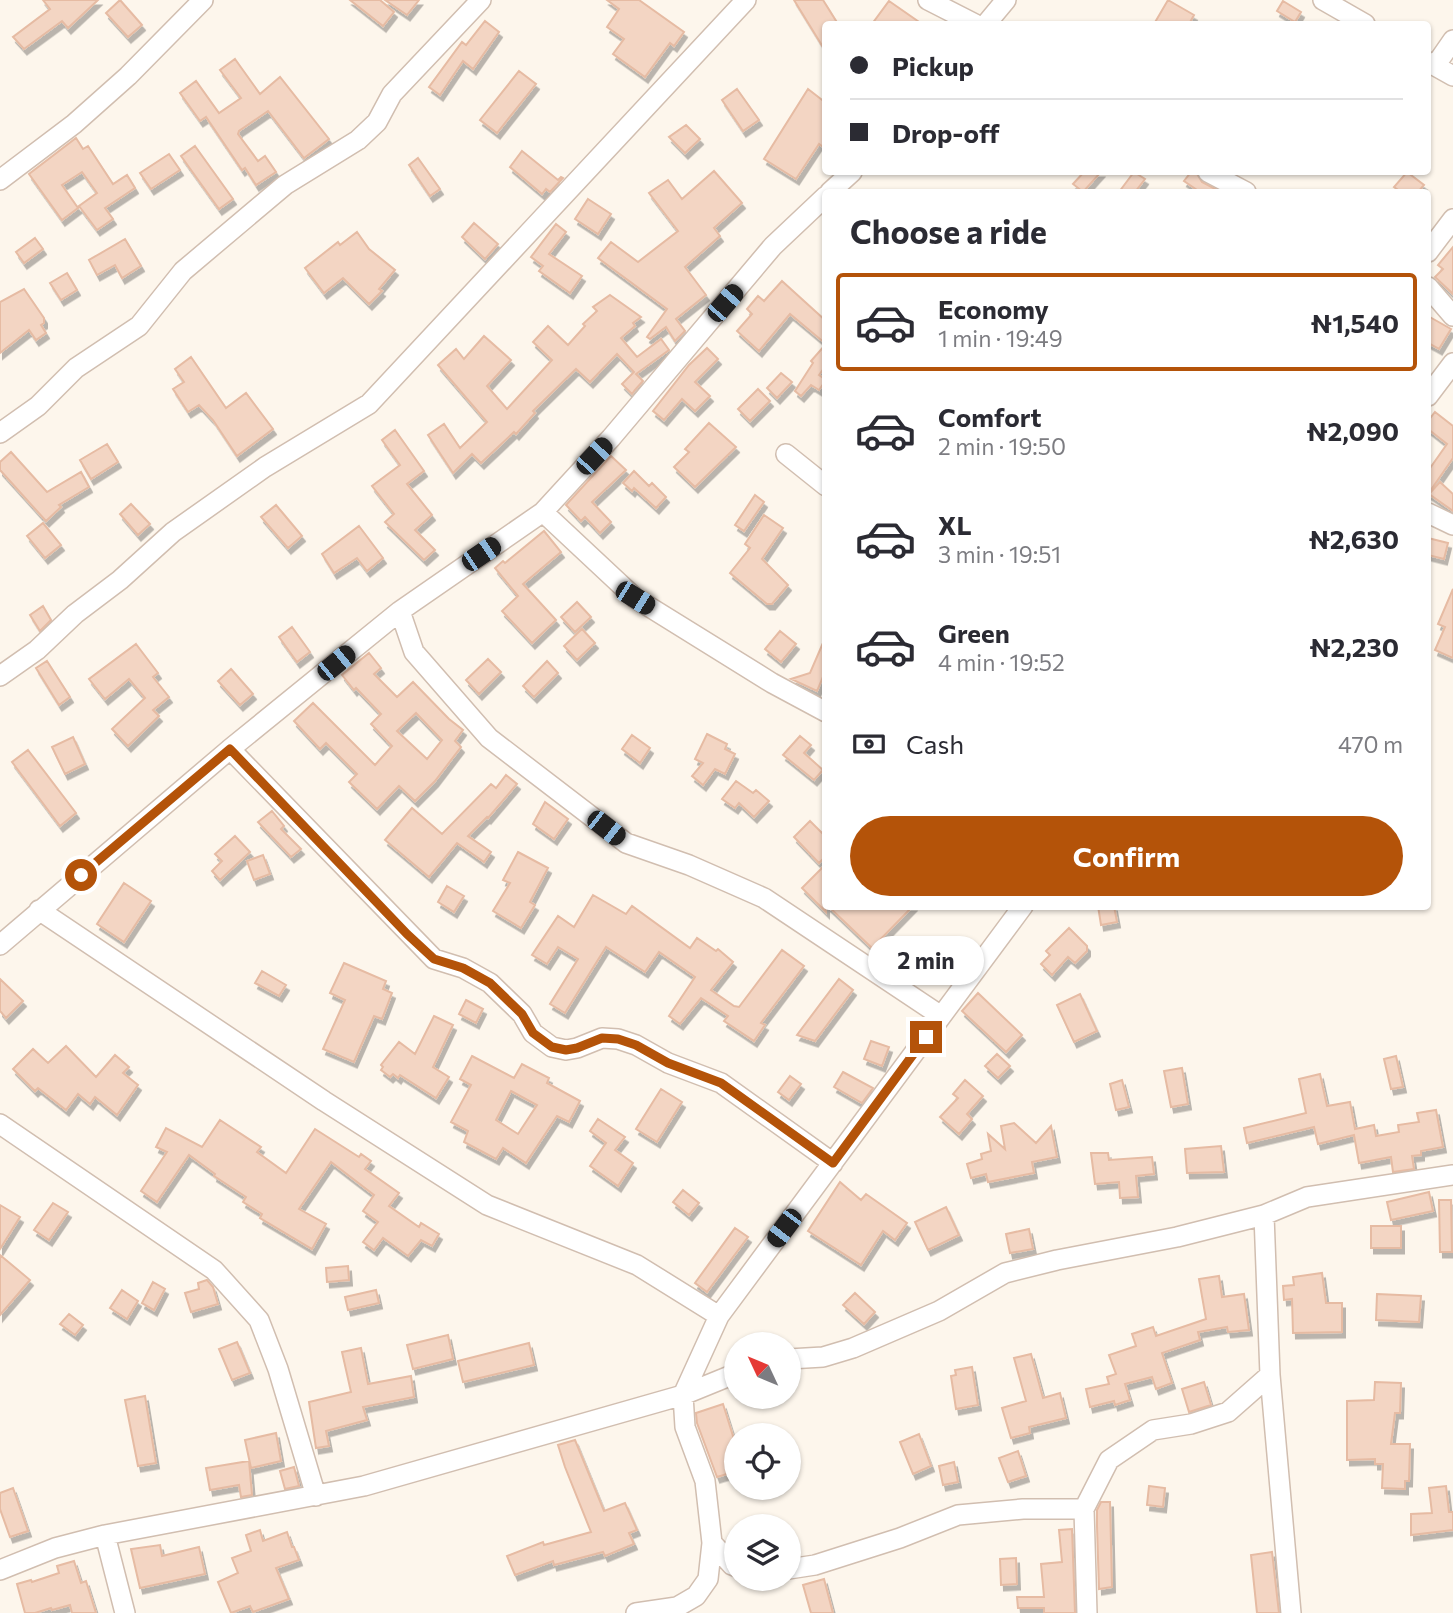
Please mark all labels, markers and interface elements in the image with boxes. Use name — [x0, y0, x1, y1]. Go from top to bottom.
text: Pickup — [892, 50, 974, 81]
text: Drop-off — [892, 117, 999, 148]
text: Choose a ride — [850, 211, 1047, 251]
car — [704, 280, 747, 326]
icon: car — [854, 291, 917, 354]
text: Economy — [938, 293, 1049, 324]
text: ₦1,540 — [1311, 307, 1399, 338]
text: 1 min · 19:49 — [938, 324, 1063, 352]
icon: car — [854, 399, 917, 462]
text: Comfort — [938, 401, 1041, 432]
text: ₦2,090 — [1307, 415, 1399, 446]
text: 2 min · 19:50 — [938, 432, 1066, 460]
car — [572, 433, 617, 479]
icon: car — [854, 507, 917, 570]
text: XL — [938, 509, 972, 540]
text: ₦2,630 — [1309, 523, 1399, 554]
car — [458, 534, 505, 574]
text: 3 min · 19:51 — [938, 540, 1061, 568]
car — [612, 578, 659, 618]
icon: car — [854, 615, 917, 678]
text: Green — [938, 617, 1010, 648]
text: ₦2,230 — [1310, 631, 1399, 662]
car — [314, 642, 359, 684]
text: 4 min · 19:52 — [938, 648, 1065, 676]
icon: cash — [850, 725, 888, 763]
text: Cash — [906, 728, 964, 759]
text: 470 m — [1338, 730, 1403, 758]
car — [583, 807, 630, 849]
button: Confirm — [850, 816, 1403, 896]
route start — [65, 859, 97, 891]
callout: 2 min — [868, 936, 984, 984]
text: 2 min — [897, 946, 955, 974]
route end — [910, 1021, 942, 1053]
car — [763, 1205, 806, 1251]
north arrow — [724, 1332, 802, 1409]
map controls — [724, 1332, 801, 1591]
button: locate — [724, 1423, 801, 1500]
button: layers — [724, 1514, 801, 1591]

